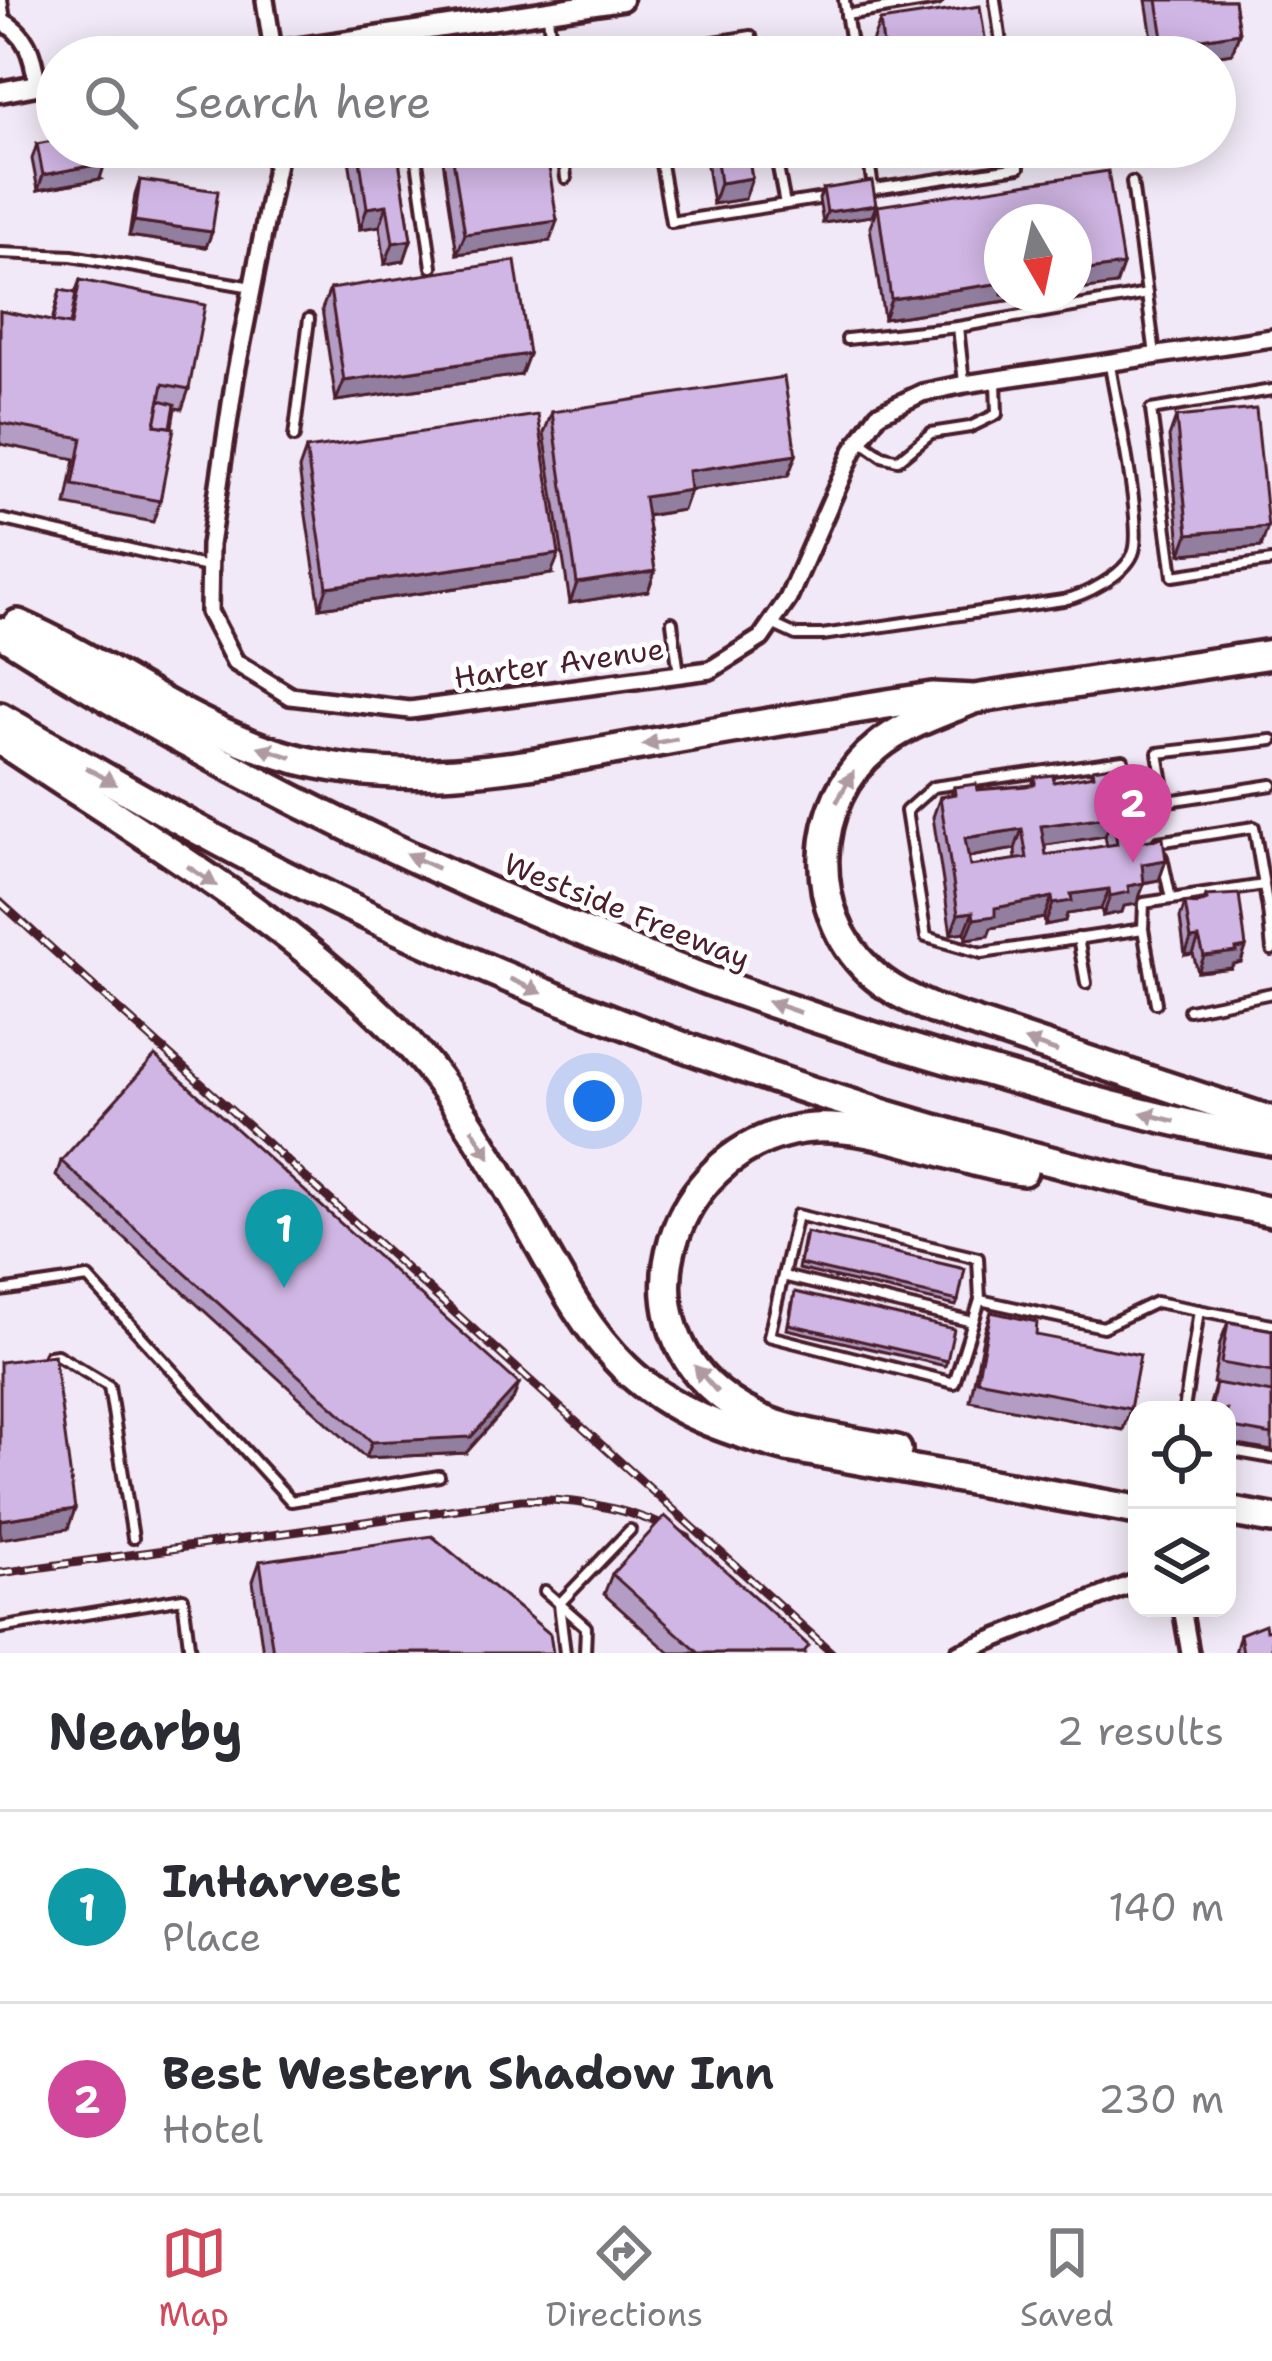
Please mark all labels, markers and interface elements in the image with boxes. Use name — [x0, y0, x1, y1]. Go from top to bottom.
search box — [36, 36, 1236, 168]
icon: search — [78, 69, 144, 135]
text: Search here — [174, 72, 431, 132]
north arrow — [984, 204, 1092, 312]
street label: Harter Avenue — [451, 628, 667, 698]
one-way arrow — [640, 733, 678, 751]
one-way arrow — [256, 742, 293, 761]
pin: 2 — [1094, 764, 1172, 863]
one-way arrow — [84, 765, 118, 786]
one-way arrow — [834, 769, 855, 804]
street label: Westside Freeway — [498, 843, 756, 979]
one-way arrow — [404, 851, 439, 871]
one-way arrow — [185, 864, 218, 886]
one-way arrow — [508, 977, 543, 997]
one-way arrow — [765, 997, 801, 1015]
one-way arrow — [1023, 1036, 1059, 1054]
your location — [564, 1071, 624, 1131]
one-way arrow — [1139, 1107, 1176, 1126]
one-way arrow — [469, 1126, 491, 1159]
pin: 1 — [245, 1189, 323, 1288]
one-way arrow — [693, 1364, 720, 1393]
map controls — [1128, 1401, 1236, 1617]
button: locate — [1128, 1401, 1236, 1509]
button: layers — [1128, 1509, 1236, 1617]
text: Nearby — [48, 1697, 243, 1765]
text: 2 results — [1057, 1705, 1224, 1757]
text: InHarvest — [162, 1851, 401, 1911]
text: 1 — [78, 1881, 96, 1933]
text: 140 m — [1108, 1881, 1224, 1933]
text: Place — [162, 1911, 261, 1963]
text: Best Western Shadow Inn — [162, 2043, 774, 2103]
text: 2 — [73, 2073, 101, 2125]
text: 230 m — [1098, 2073, 1224, 2125]
text: Hotel — [162, 2103, 263, 2155]
tab: Map — [158, 2220, 229, 2337]
tab: Directions — [546, 2220, 703, 2337]
tab: Saved — [1020, 2220, 1114, 2337]

